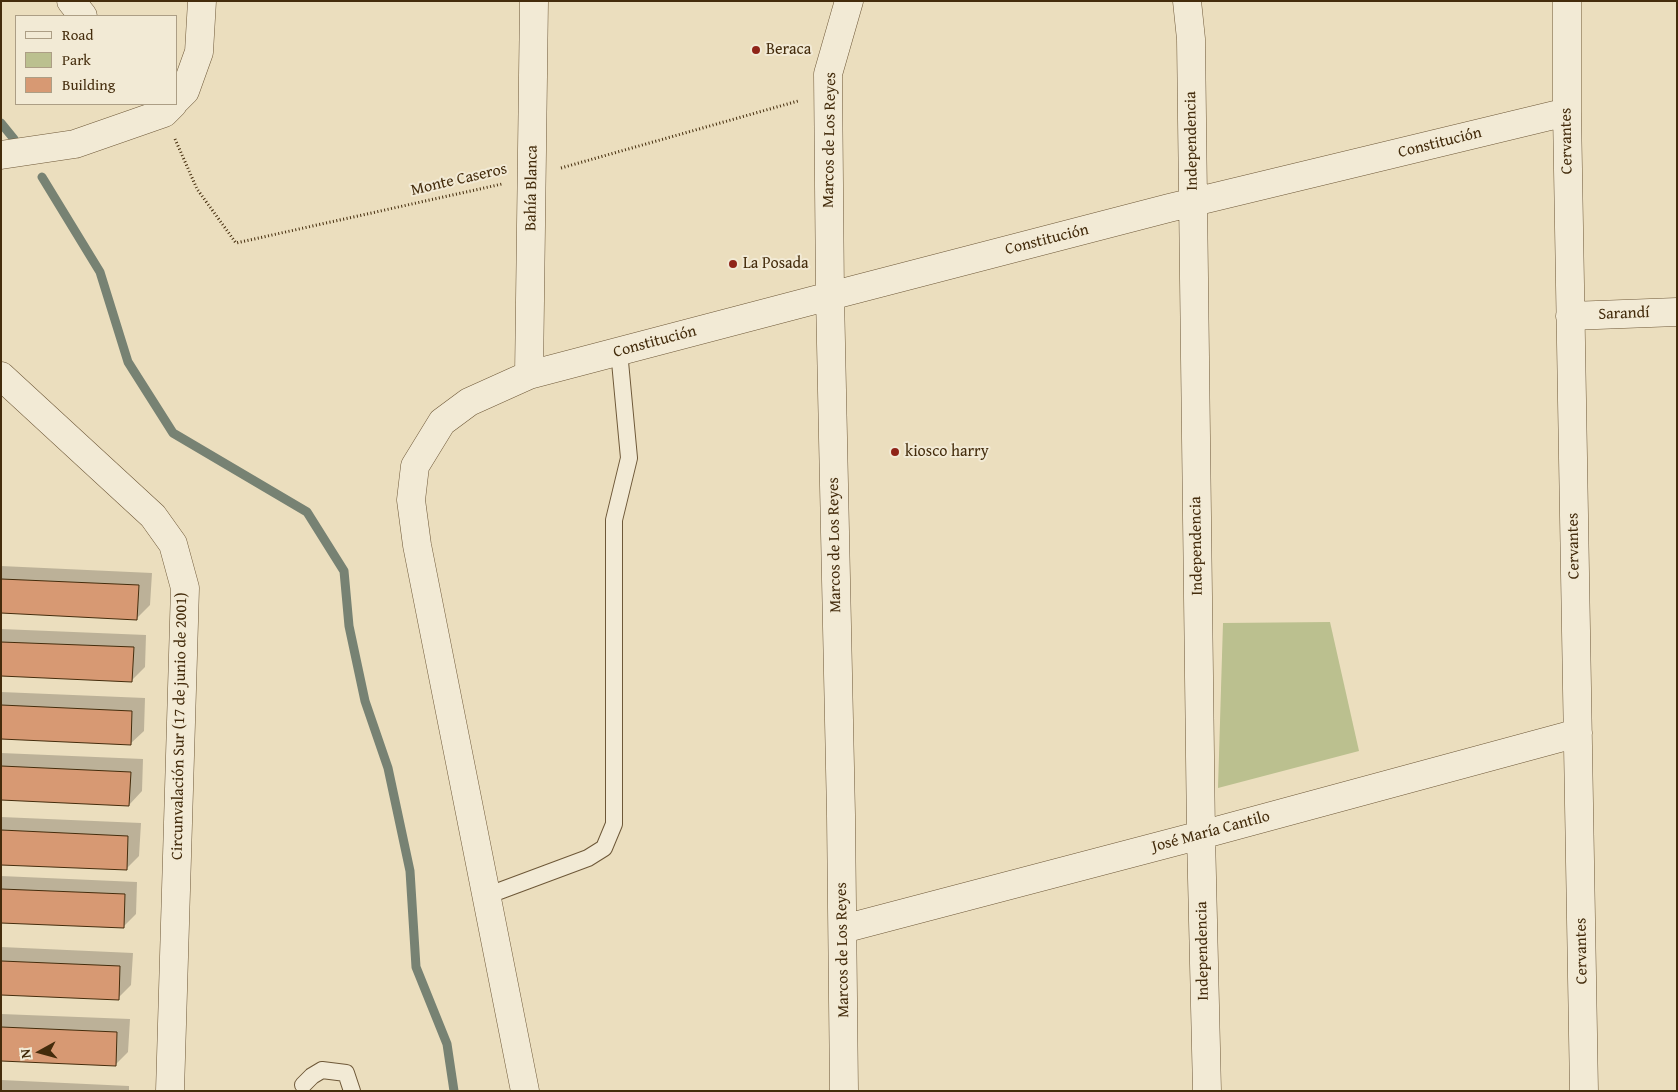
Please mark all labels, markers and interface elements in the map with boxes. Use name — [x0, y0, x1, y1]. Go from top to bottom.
legend — [15, 15, 178, 105]
text: Road — [62, 24, 93, 45]
place label: Beraca — [766, 40, 811, 60]
marker: Beraca — [750, 44, 762, 56]
text: Park — [62, 49, 91, 70]
street label: Marcos de Los Reyes — [819, 72, 841, 208]
text: Building — [62, 74, 115, 95]
street label: Independencia — [1182, 91, 1202, 191]
street label: Cervantes — [1557, 108, 1577, 174]
street label: Constitución — [1396, 123, 1484, 163]
street label: Bahía Blanca — [522, 145, 542, 231]
street label: Monte Caseros — [409, 160, 509, 200]
street label: Constitución — [1003, 220, 1091, 260]
place label: La Posada — [743, 254, 809, 274]
marker: La Posada — [727, 258, 739, 270]
street label: Sarandí — [1598, 304, 1650, 324]
street label: Constitución — [611, 322, 699, 362]
place label: kiosco harry — [905, 442, 989, 462]
marker: kiosco harry — [889, 446, 901, 458]
street label: Marcos de Los Reyes — [824, 477, 846, 613]
street label: Independencia — [1187, 496, 1207, 596]
street label: Cervantes — [1564, 513, 1584, 579]
street label: Circunvalación Sur (17 de junio de 2001) — [168, 592, 192, 860]
street label: José María Cantilo — [1150, 807, 1272, 857]
street label: Marcos de Los Reyes — [832, 882, 854, 1018]
street label: Independencia — [1193, 901, 1213, 1001]
street label: Cervantes — [1572, 918, 1592, 984]
north arrow — [15, 1027, 65, 1077]
text: N — [15, 1048, 36, 1060]

